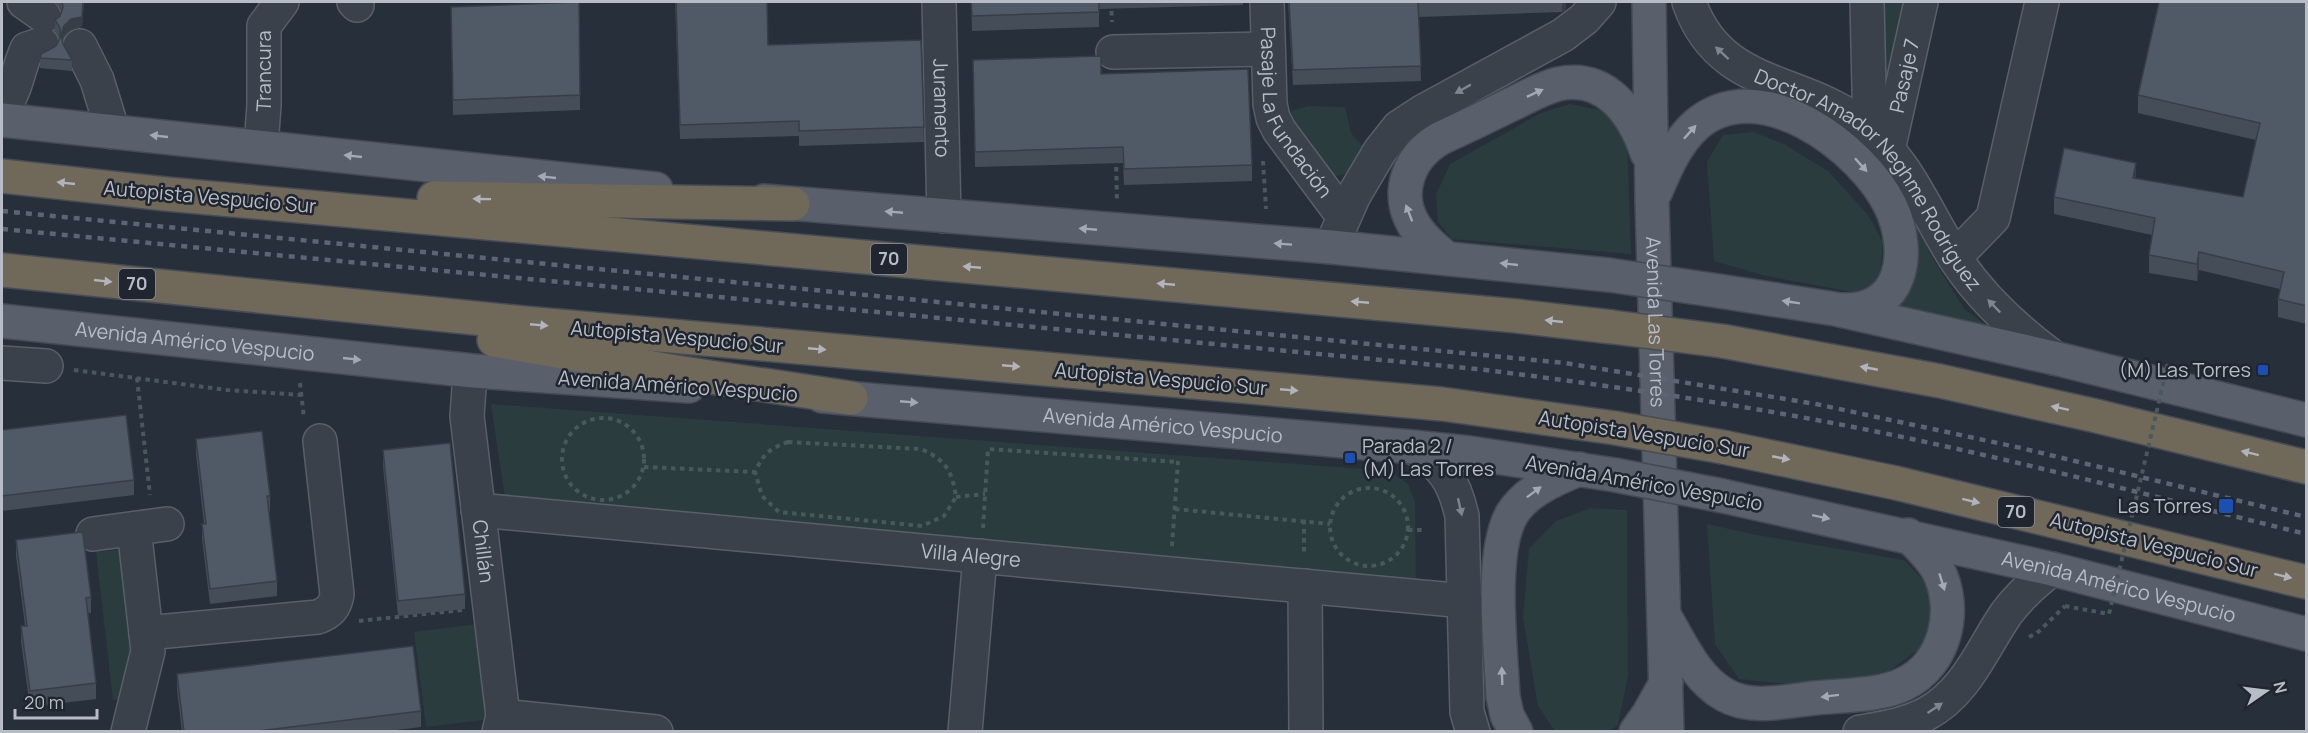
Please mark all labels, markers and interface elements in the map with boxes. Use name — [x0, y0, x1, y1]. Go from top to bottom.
street label: Pasaje La Fundación — [1255, 26, 1339, 203]
street label: Trancura — [250, 30, 277, 113]
street label: Pasaje 7 — [1883, 36, 1925, 115]
one-way arrow — [1715, 47, 1730, 60]
street label: Juramento — [927, 58, 957, 158]
street label: Doctor Amador Neghme Rodríguez — [1750, 62, 1988, 296]
one-way arrow — [1455, 84, 1472, 94]
one-way arrow — [1527, 89, 1544, 98]
one-way arrow — [1683, 124, 1697, 139]
one-way arrow — [149, 131, 168, 141]
one-way arrow — [343, 151, 362, 161]
one-way arrow — [1854, 157, 1868, 172]
one-way arrow — [537, 172, 556, 182]
street label: Autopista Vespucio Sur — [102, 174, 318, 219]
one-way arrow — [57, 178, 76, 188]
one-way arrow — [473, 194, 492, 204]
one-way arrow — [1404, 204, 1414, 222]
one-way arrow — [884, 207, 903, 217]
one-way arrow — [1079, 224, 1098, 233]
street label: Avenida Las Torres — [1640, 236, 1672, 408]
one-way arrow — [1273, 239, 1292, 248]
road number: 70 — [871, 244, 907, 274]
one-way arrow — [1499, 259, 1518, 269]
one-way arrow — [962, 262, 981, 272]
road number: 70 — [119, 269, 155, 299]
one-way arrow — [94, 276, 113, 286]
one-way arrow — [1156, 280, 1175, 289]
one-way arrow — [1351, 297, 1370, 307]
one-way arrow — [1782, 298, 1801, 307]
one-way arrow — [1987, 300, 2001, 314]
street label: Autopista Vespucio Sur — [569, 314, 785, 359]
street label: Avenida Américo Vespucio — [74, 315, 316, 367]
one-way arrow — [1545, 316, 1564, 325]
one-way arrow — [529, 320, 548, 329]
one-way arrow — [807, 344, 826, 354]
one-way arrow — [342, 354, 361, 364]
street label: Autopista Vespucio Sur — [1053, 356, 1269, 401]
place label: (M) Las Torres — [2119, 356, 2251, 383]
one-way arrow — [1001, 361, 1020, 371]
one-way arrow — [1860, 363, 1879, 372]
marker: (M) Las Torres — [2256, 363, 2270, 377]
street label: Avenida Américo Vespucio — [557, 364, 799, 407]
one-way arrow — [1279, 385, 1298, 395]
one-way arrow — [900, 398, 919, 407]
street label: Avenida Américo Vespucio — [1042, 401, 1284, 449]
one-way arrow — [2051, 402, 2069, 412]
street label: Autopista Vespucio Sur — [1536, 403, 1752, 464]
place label: Parada 2 / (M) Las Torres — [1362, 432, 1494, 482]
street label: Avenida Américo Vespucio — [1523, 448, 1765, 517]
one-way arrow — [2240, 448, 2259, 458]
marker: Parada 2 / (M) Las Torres — [1343, 451, 1357, 465]
one-way arrow — [1771, 454, 1790, 463]
one-way arrow — [1526, 487, 1541, 499]
place label: Las Torres — [2118, 492, 2212, 519]
one-way arrow — [1962, 496, 1980, 506]
road number: 70 — [1998, 497, 2034, 527]
marker: Las Torres — [2217, 497, 2235, 515]
one-way arrow — [1455, 498, 1465, 516]
street label: Autopista Vespucio Sur — [2047, 506, 2261, 583]
one-way arrow — [1812, 513, 1831, 523]
street label: Chillán — [467, 518, 501, 584]
street label: Villa Alegre — [920, 537, 1022, 573]
street label: Avenida Américo Vespucio — [1999, 544, 2239, 629]
one-way arrow — [2274, 572, 2292, 582]
one-way arrow — [1938, 573, 1947, 591]
north arrow — [2236, 661, 2296, 721]
one-way arrow — [1498, 666, 1507, 685]
text: N — [2268, 679, 2293, 696]
scale bar — [15, 682, 98, 720]
text: 20 m — [24, 690, 64, 714]
one-way arrow — [1820, 691, 1839, 701]
one-way arrow — [1926, 702, 1942, 714]

